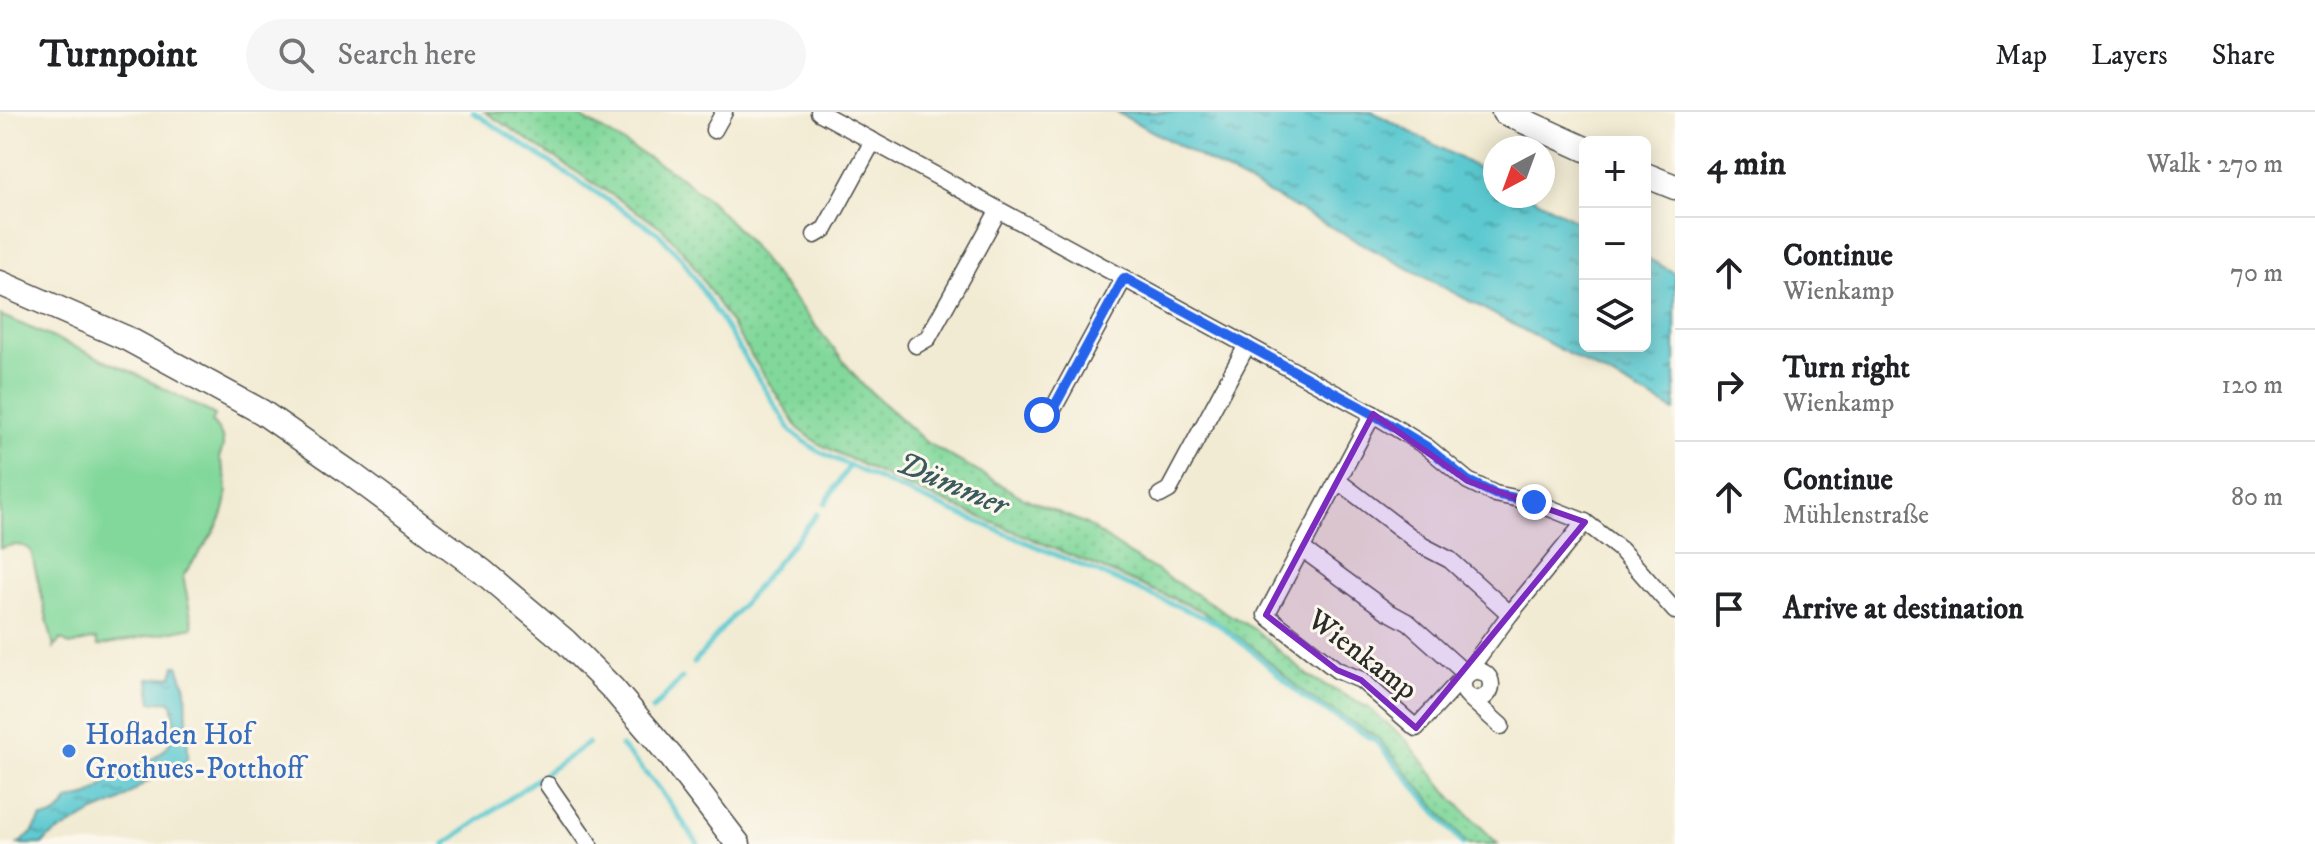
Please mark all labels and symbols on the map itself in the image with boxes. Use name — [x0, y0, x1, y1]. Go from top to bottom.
north arrow — [1483, 136, 1555, 208]
route start — [1024, 397, 1060, 433]
water label: Dümmer — [891, 444, 1016, 527]
route end — [1516, 484, 1552, 520]
street label: Wienkamp — [1299, 601, 1425, 709]
place label: Hofladen Hof Grothues-Potthoff — [85, 717, 309, 788]
marker: Hofladen Hof Grothues-Potthoff — [60, 742, 78, 760]

